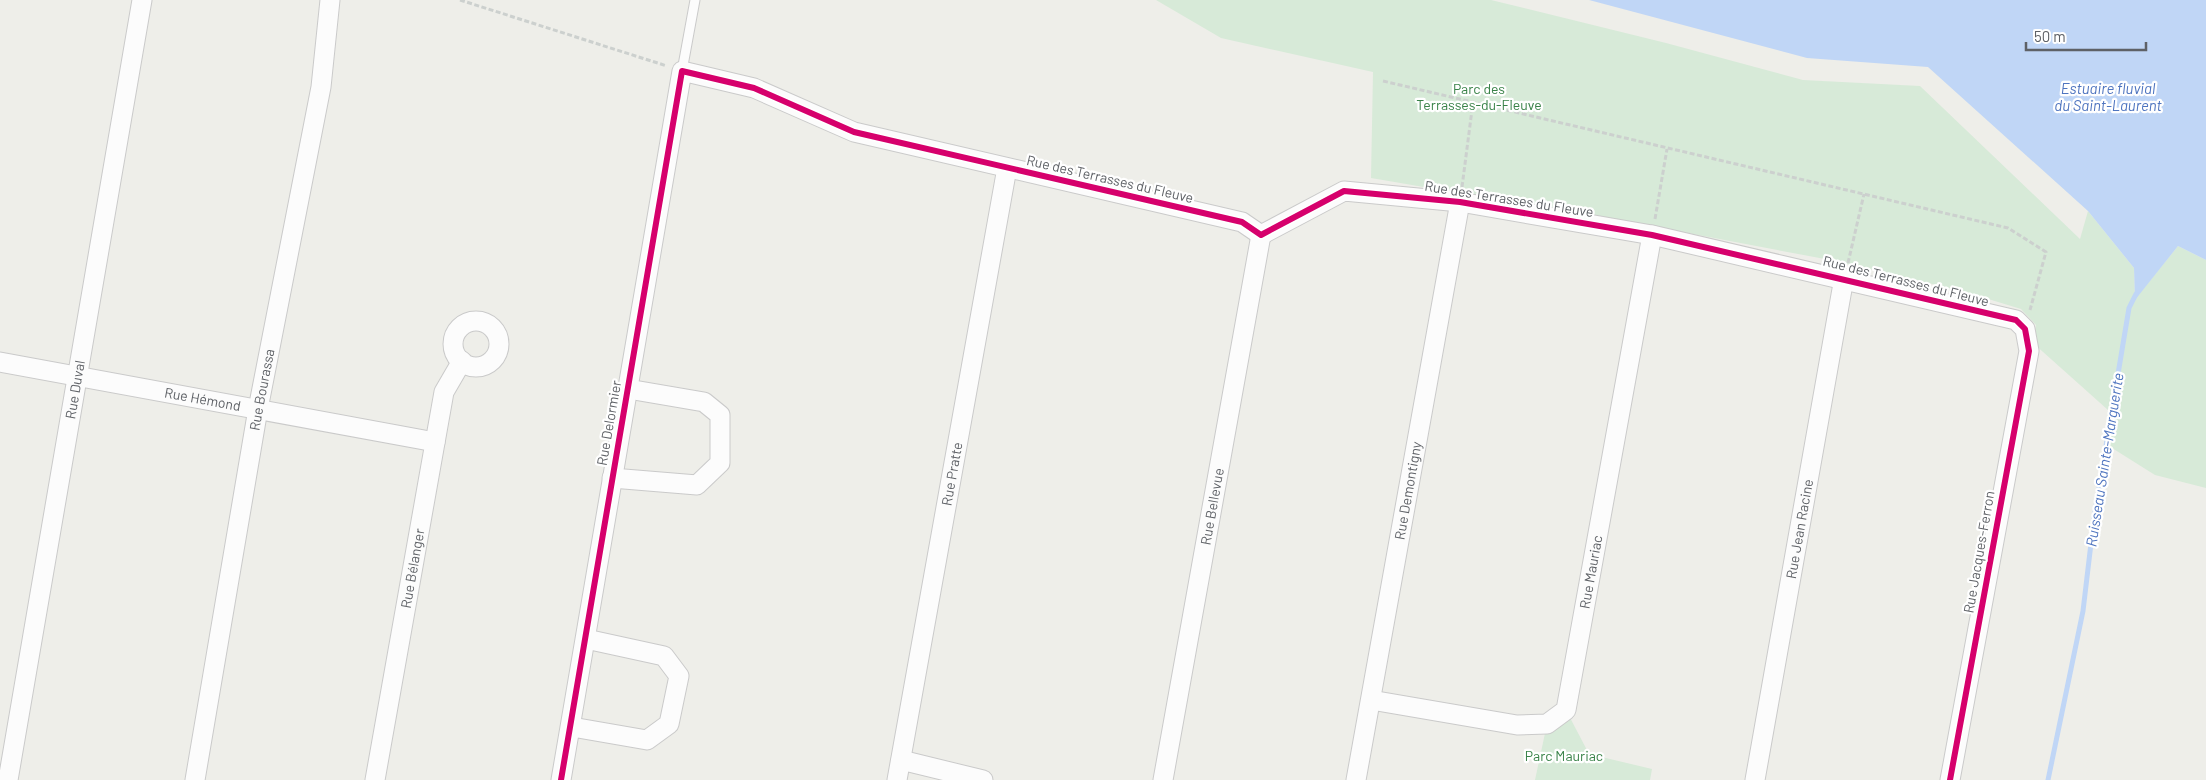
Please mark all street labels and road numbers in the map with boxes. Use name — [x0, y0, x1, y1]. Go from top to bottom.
street label: Rue des Terrasses du Fleuve — [1025, 151, 1195, 206]
street label: Rue des Terrasses du Fleuve — [1423, 177, 1595, 220]
street label: Rue des Terrasses du Fleuve — [1821, 252, 1991, 309]
street label: Rue Bourassa — [245, 347, 278, 432]
street label: Rue Duval — [61, 359, 88, 420]
street label: Rue Delormier — [593, 379, 624, 467]
street label: Rue Hémond — [163, 383, 242, 414]
street label: Rue Demontigny — [1390, 440, 1425, 541]
street label: Rue Pratte — [937, 441, 966, 507]
street label: Rue Bellevue — [1196, 466, 1227, 546]
street label: Rue Jean Racine — [1782, 478, 1816, 580]
street label: Rue Jacques-Ferron — [1959, 489, 1998, 614]
street label: Rue Bélanger — [397, 527, 428, 609]
street label: Rue Mauriac — [1576, 534, 1605, 610]

